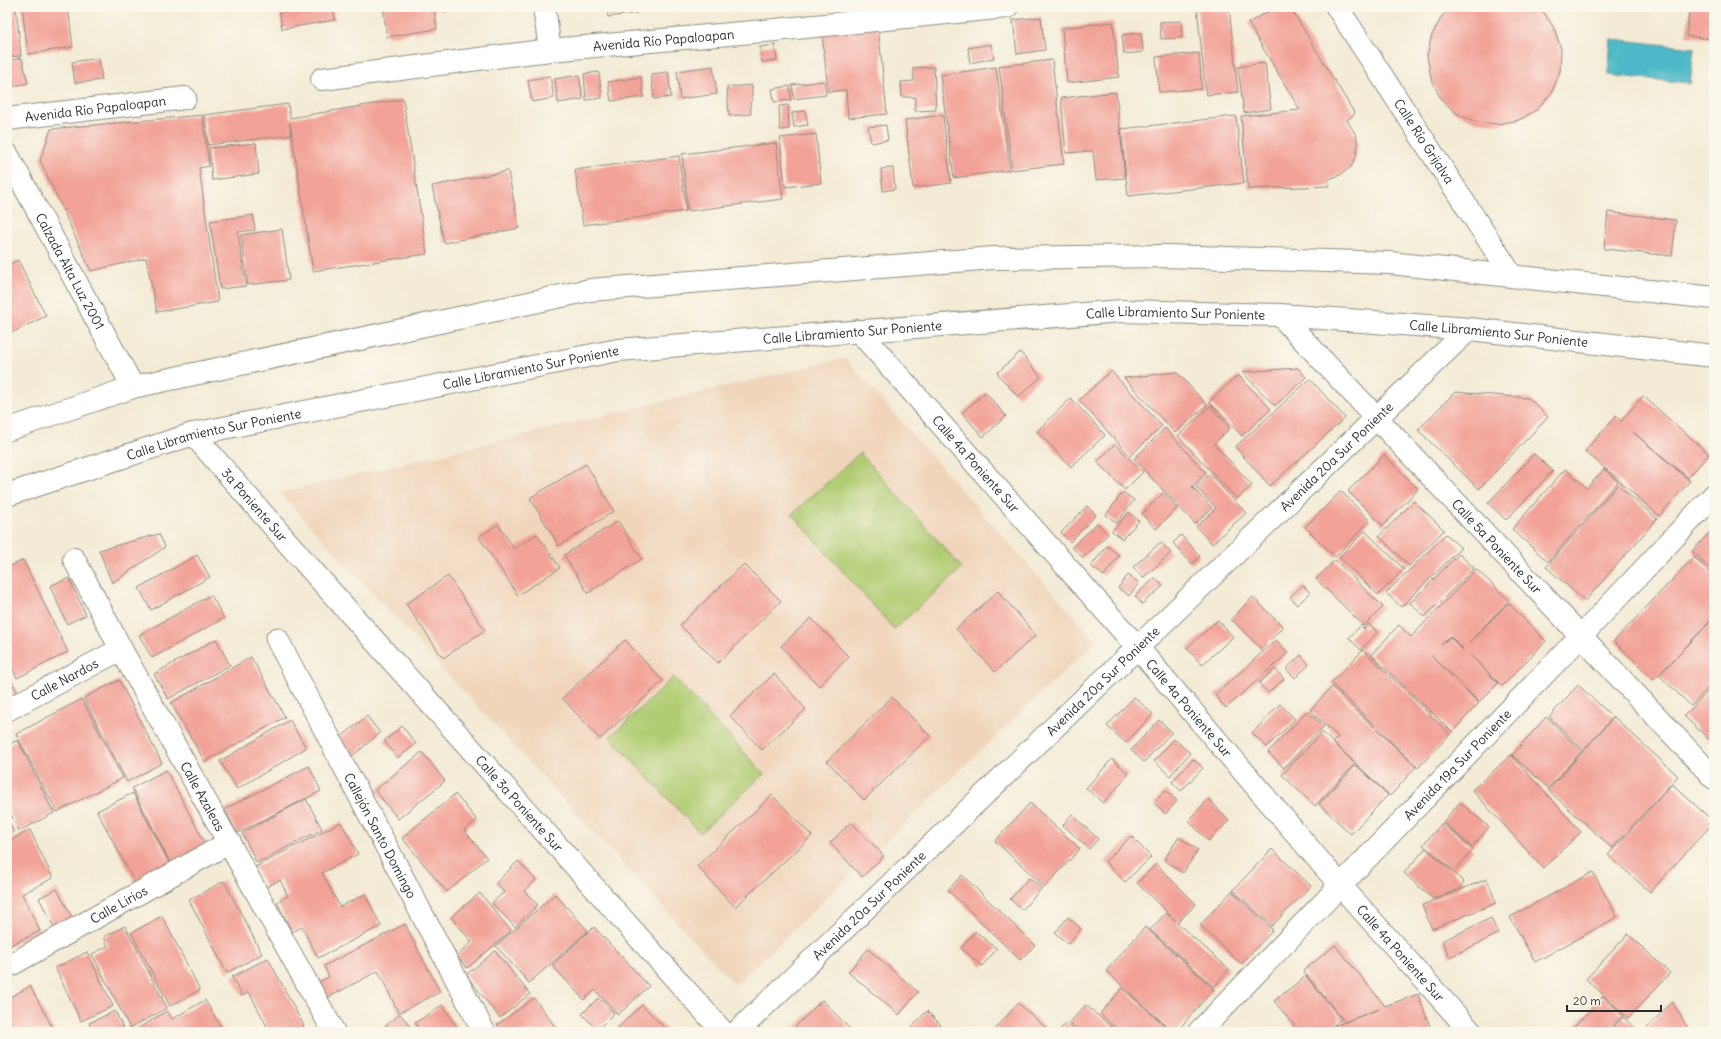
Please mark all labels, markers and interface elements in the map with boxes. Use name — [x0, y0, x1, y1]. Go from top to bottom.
street label: Avenida Río Papaloapan — [592, 25, 736, 55]
street label: Avenida Río Papaloapan — [24, 92, 167, 125]
street label: Calle Río Grijalva — [1390, 95, 1458, 187]
street label: Calzada Alta Luz 2001 — [32, 210, 109, 332]
street label: Calle Libramiento Sur Poniente — [1085, 302, 1265, 323]
street label: Calle Libramiento Sur Poniente — [762, 316, 942, 347]
street label: Calle Libramiento Sur Poniente — [1409, 316, 1589, 351]
street label: Calle Libramiento Sur Poniente — [441, 342, 620, 393]
street label: Avenida 20a Sur Poniente — [1276, 398, 1397, 515]
street label: Calle Libramiento Sur Poniente — [124, 404, 303, 464]
street label: Calle 4a Poniente Sur — [929, 412, 1024, 517]
street label: 3a Poniente Sur — [218, 465, 292, 546]
street label: Calle 5a Poniente Sur — [1448, 495, 1546, 598]
street label: Avenida 20a Sur Poniente — [1042, 622, 1163, 739]
street label: Calle Nardos — [28, 654, 101, 704]
street label: Calle 4a Poniente Sur — [1142, 655, 1236, 761]
street label: Avenida 19a Sur Poniente — [1400, 705, 1515, 823]
street label: Calle 3a Poniente Sur — [472, 751, 567, 856]
street label: Calle Azaleas — [177, 758, 229, 834]
street label: Callejón Santo Domingo — [340, 770, 420, 901]
street label: Avenida 20a Sur Poniente — [809, 847, 929, 964]
street label: Calle Lirios — [87, 881, 151, 927]
street label: Calle 4a Poniente Sur — [1353, 901, 1449, 1006]
scale bar — [1567, 987, 1661, 1013]
text: 20 m — [1573, 993, 1601, 1008]

